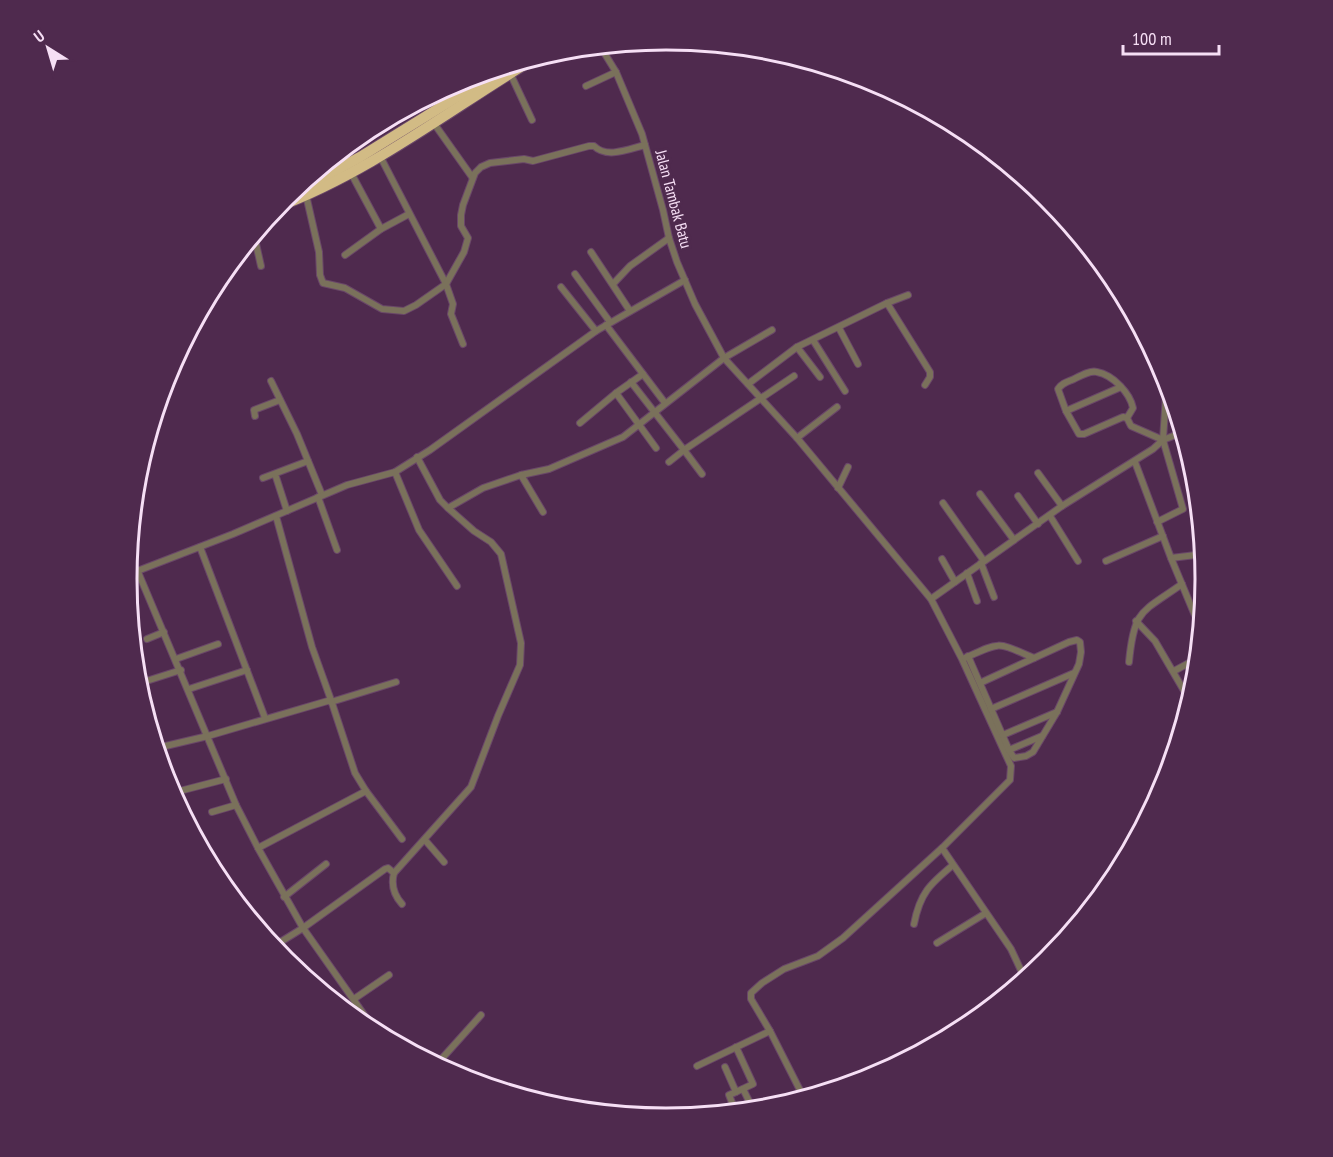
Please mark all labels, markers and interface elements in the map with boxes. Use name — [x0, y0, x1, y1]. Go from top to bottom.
north arrow — [18, 18, 78, 78]
scale bar — [1123, 18, 1219, 56]
text: U — [30, 26, 48, 46]
text: 100 m — [1132, 27, 1172, 50]
street label: Jalan Tambak Batu — [651, 147, 697, 250]

